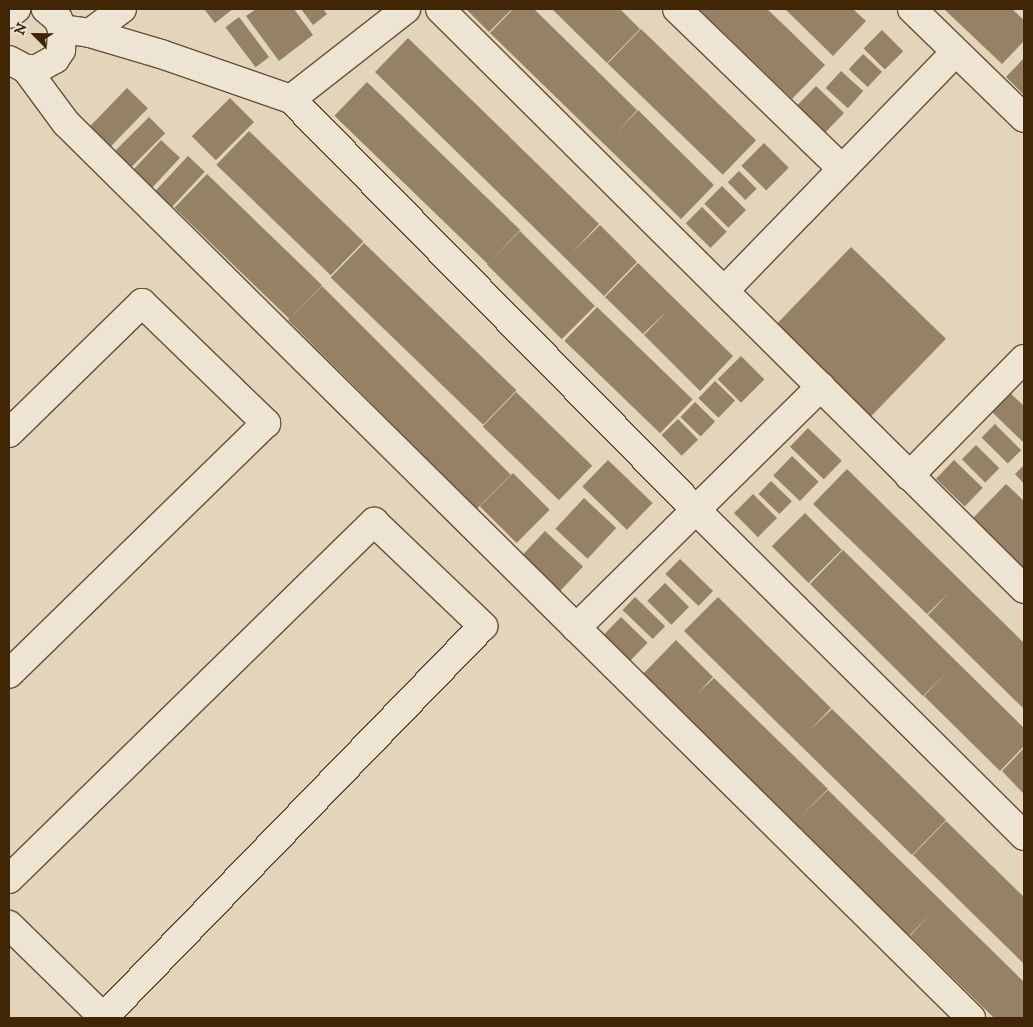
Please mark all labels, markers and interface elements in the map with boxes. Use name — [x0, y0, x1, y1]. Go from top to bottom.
north arrow — [10, 10, 60, 60]
text: N — [11, 20, 32, 38]

